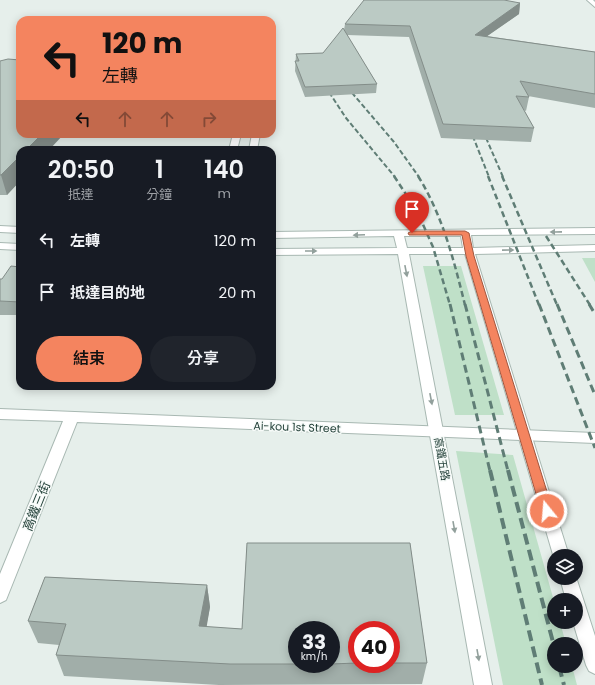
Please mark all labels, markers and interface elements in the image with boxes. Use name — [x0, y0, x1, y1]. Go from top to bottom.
text: 120 m — [102, 24, 182, 63]
icon: left — [36, 32, 88, 84]
text: 左轉 — [102, 63, 138, 88]
icon: left — [72, 108, 94, 130]
icon: ahead — [114, 108, 136, 130]
icon: ahead — [156, 108, 178, 130]
icon: right — [198, 108, 220, 130]
text: 20:50 — [48, 153, 114, 186]
text: 1 — [155, 153, 164, 186]
text: 140 — [204, 153, 244, 186]
text: m — [217, 184, 231, 203]
text: 抵達 — [68, 185, 94, 204]
text: 分鐘 — [146, 185, 172, 204]
pin — [395, 192, 429, 233]
icon: arrive — [401, 198, 423, 220]
icon: left — [36, 229, 58, 251]
one-way arrow — [549, 229, 562, 235]
text: 左轉 — [70, 230, 100, 251]
text: 120 m — [214, 230, 256, 251]
one-way arrow — [353, 231, 365, 238]
one-way arrow — [502, 247, 515, 253]
one-way arrow — [305, 248, 318, 254]
one-way arrow — [404, 265, 410, 277]
icon: arrive — [36, 281, 58, 303]
text: 抵達目的地 — [70, 282, 145, 303]
text: 20 m — [218, 282, 256, 303]
button: 結束 — [36, 336, 142, 382]
button: 分享 — [150, 336, 256, 382]
one-way arrow — [428, 393, 434, 405]
street label: Ai-kou 1st Street — [253, 417, 341, 437]
street label: 高鐵五路 — [430, 436, 454, 482]
street label: 高鐵三街 — [18, 479, 55, 534]
position arrow — [526, 490, 568, 532]
one-way arrow — [451, 521, 457, 533]
map controls — [547, 549, 583, 673]
button: layers — [547, 549, 583, 585]
button: + — [547, 593, 583, 629]
speed limit sign: 40 — [348, 621, 400, 673]
text: 33 — [302, 628, 326, 656]
button: − — [547, 637, 583, 673]
one-way arrow — [475, 648, 481, 661]
text: km/h — [301, 649, 327, 664]

